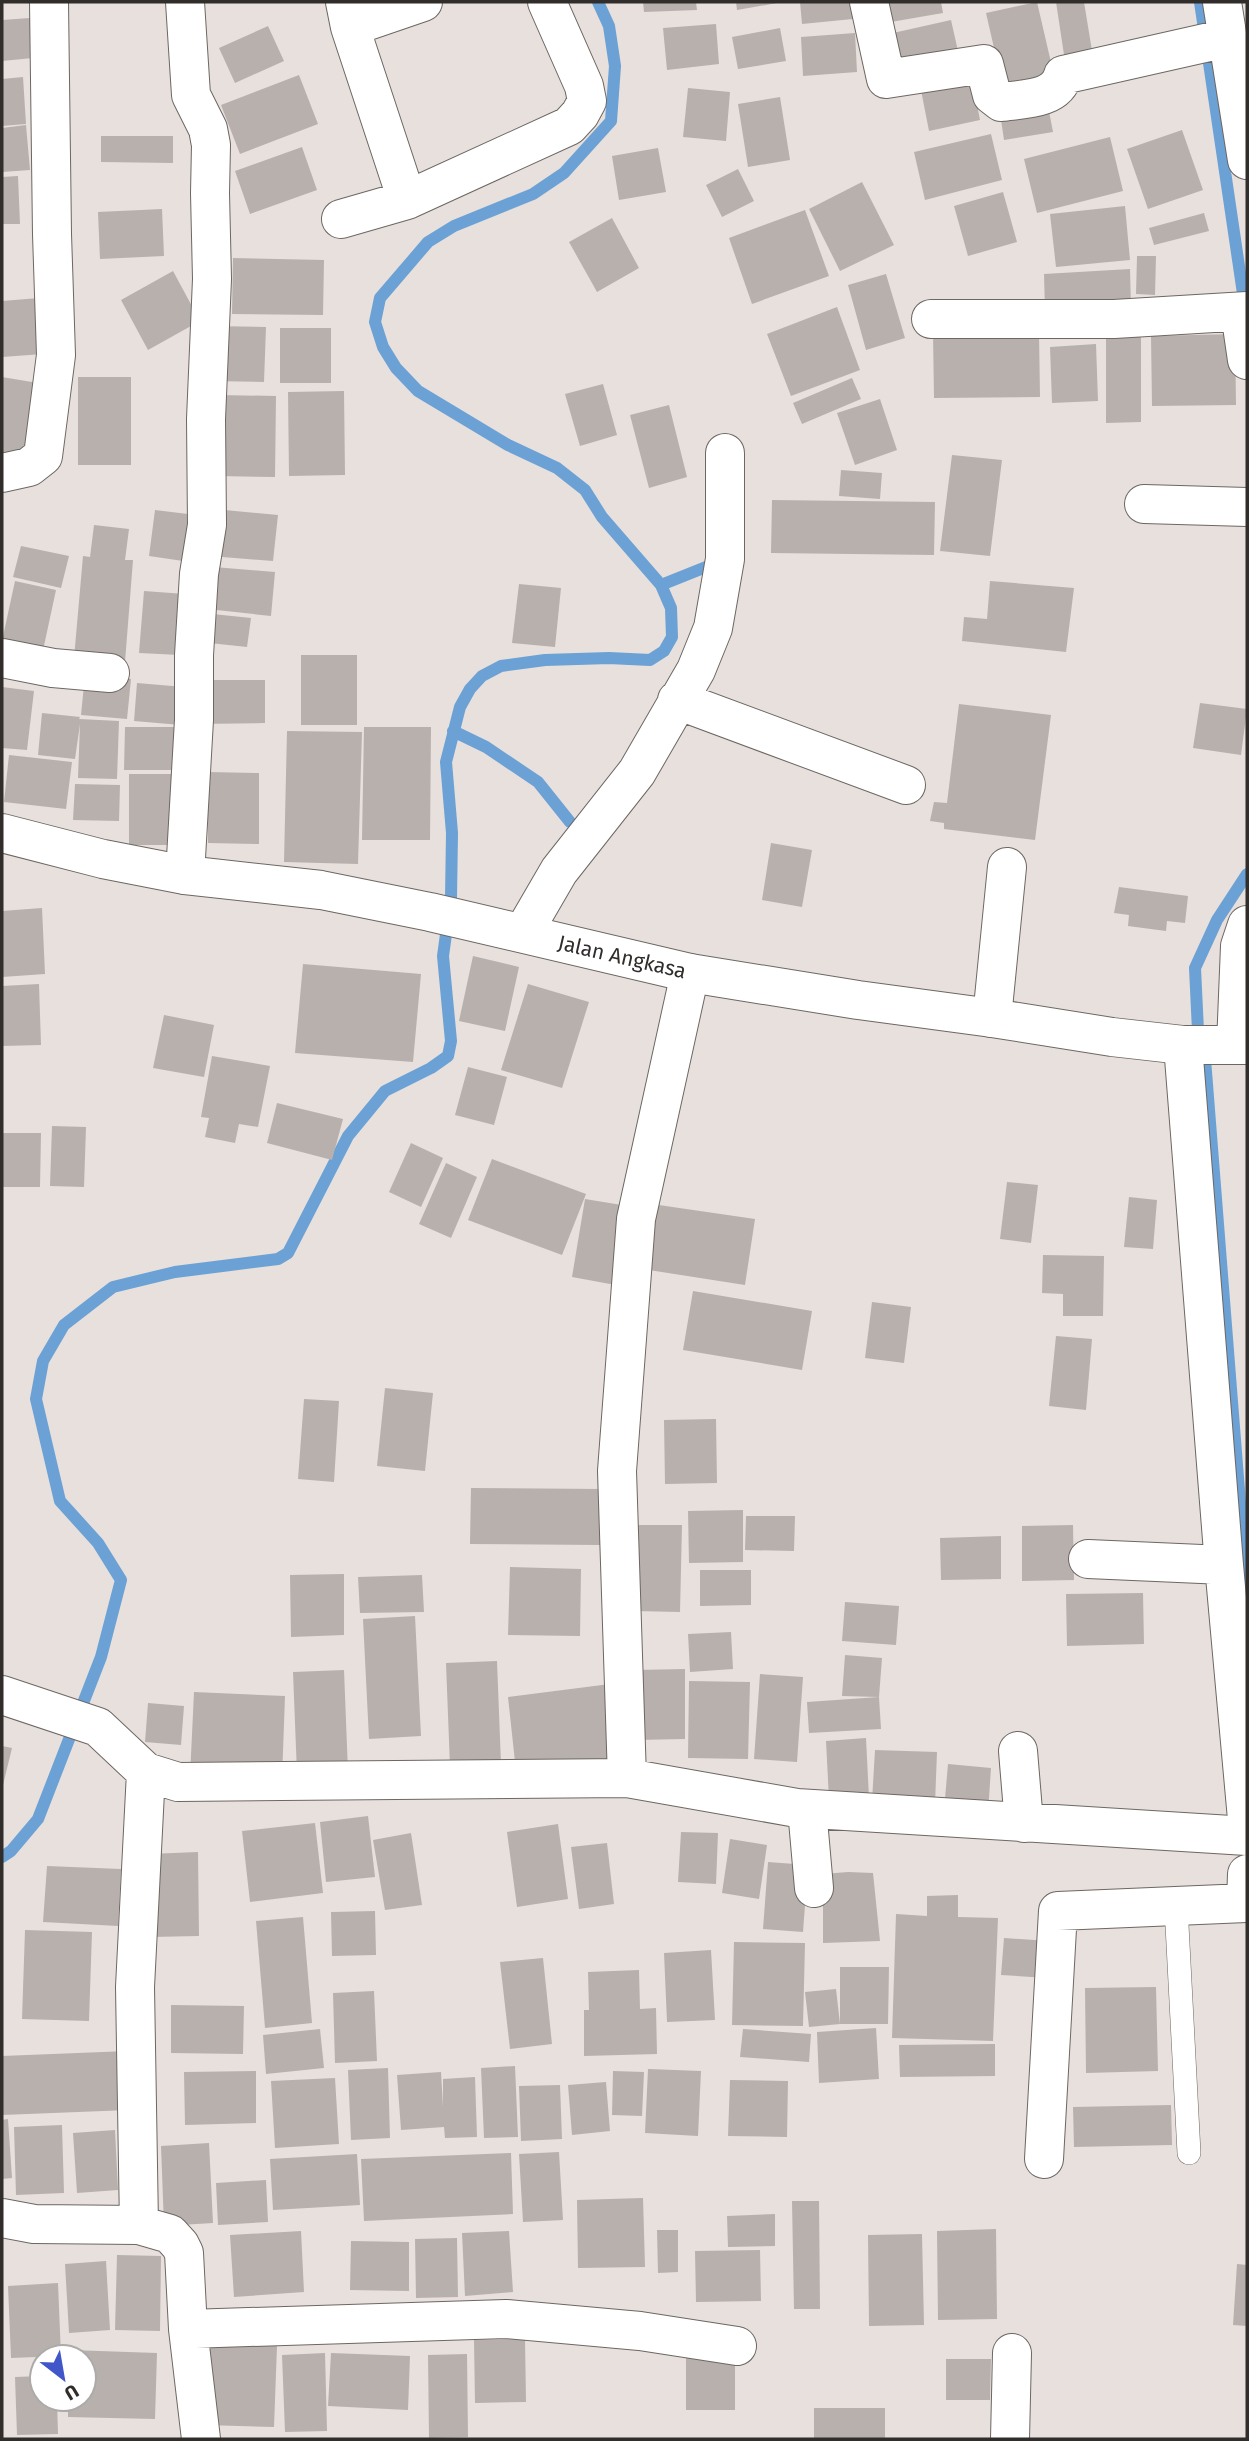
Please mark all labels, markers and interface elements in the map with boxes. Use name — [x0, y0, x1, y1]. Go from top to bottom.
street label: Jalan Angkasa — [555, 930, 689, 984]
north arrow — [28, 2343, 98, 2413]
text: U — [60, 2379, 83, 2405]

